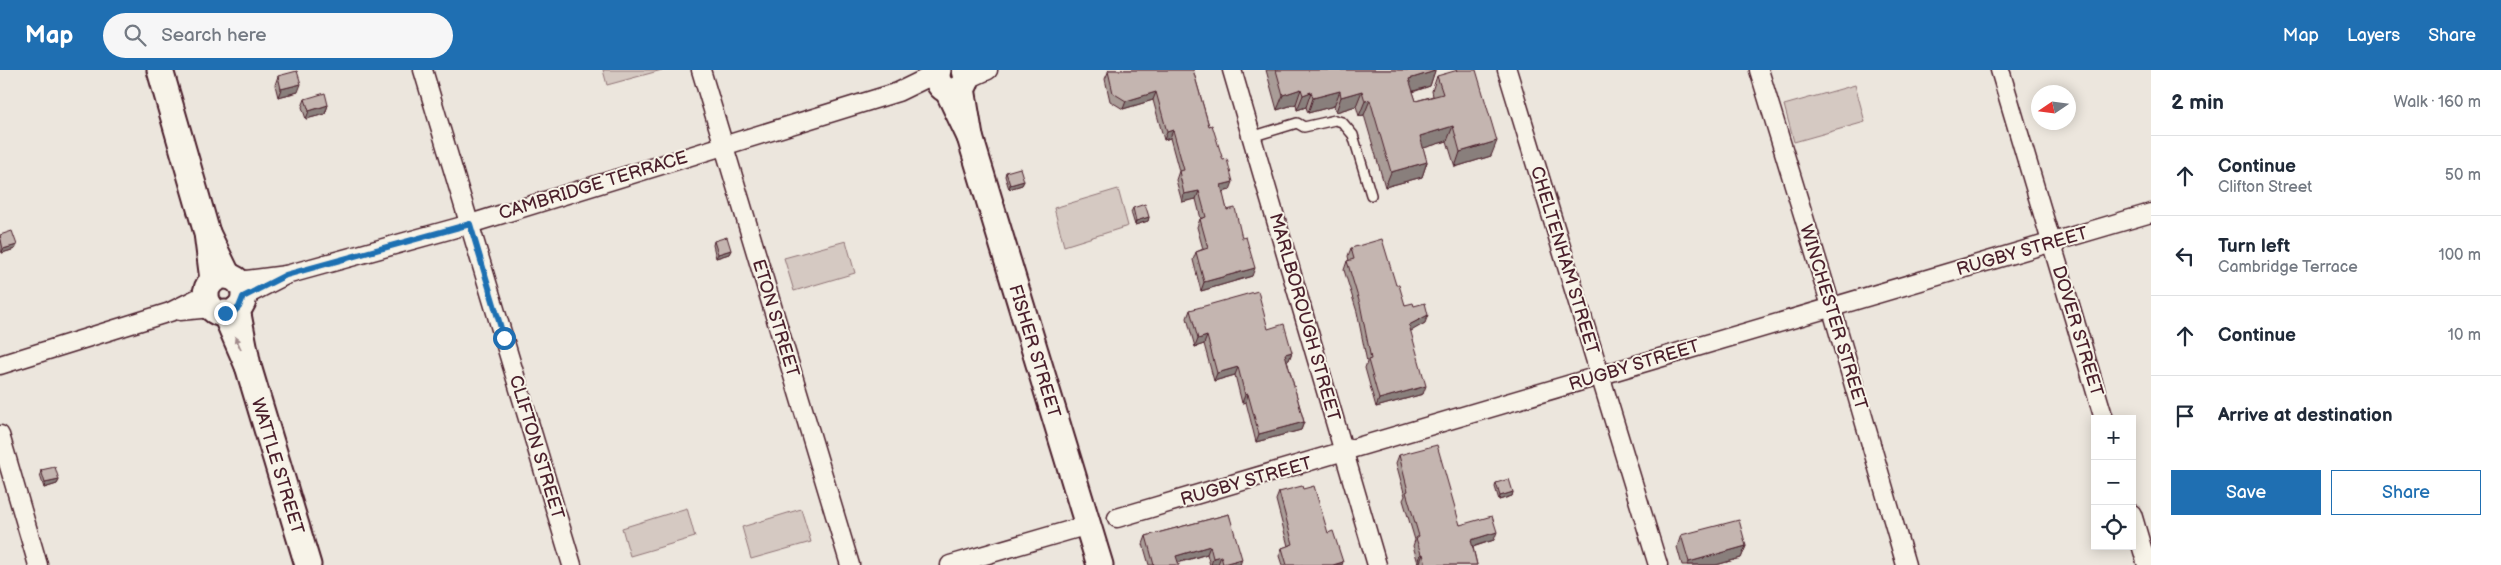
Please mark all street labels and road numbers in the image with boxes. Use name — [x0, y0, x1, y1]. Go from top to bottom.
street label: CAMBRIDGE TERRACE — [496, 147, 690, 224]
street label: CHELTENHAM STREET — [1526, 163, 1603, 357]
street label: MARLBOROUGH STREET — [1265, 211, 1344, 424]
street label: WINCHESTER STREET — [1795, 222, 1872, 412]
street label: RUGBY STREET — [1954, 223, 2090, 280]
street label: ETON STREET — [748, 257, 803, 380]
street label: DOVER STREET — [2048, 263, 2107, 399]
street label: FISHER STREET — [1004, 282, 1065, 420]
street label: RUGBY STREET — [1566, 336, 1702, 395]
street label: CLIFTON STREET — [505, 373, 568, 522]
street label: WATTLE STREET — [247, 396, 308, 537]
street label: RUGBY STREET — [1178, 453, 1314, 510]

